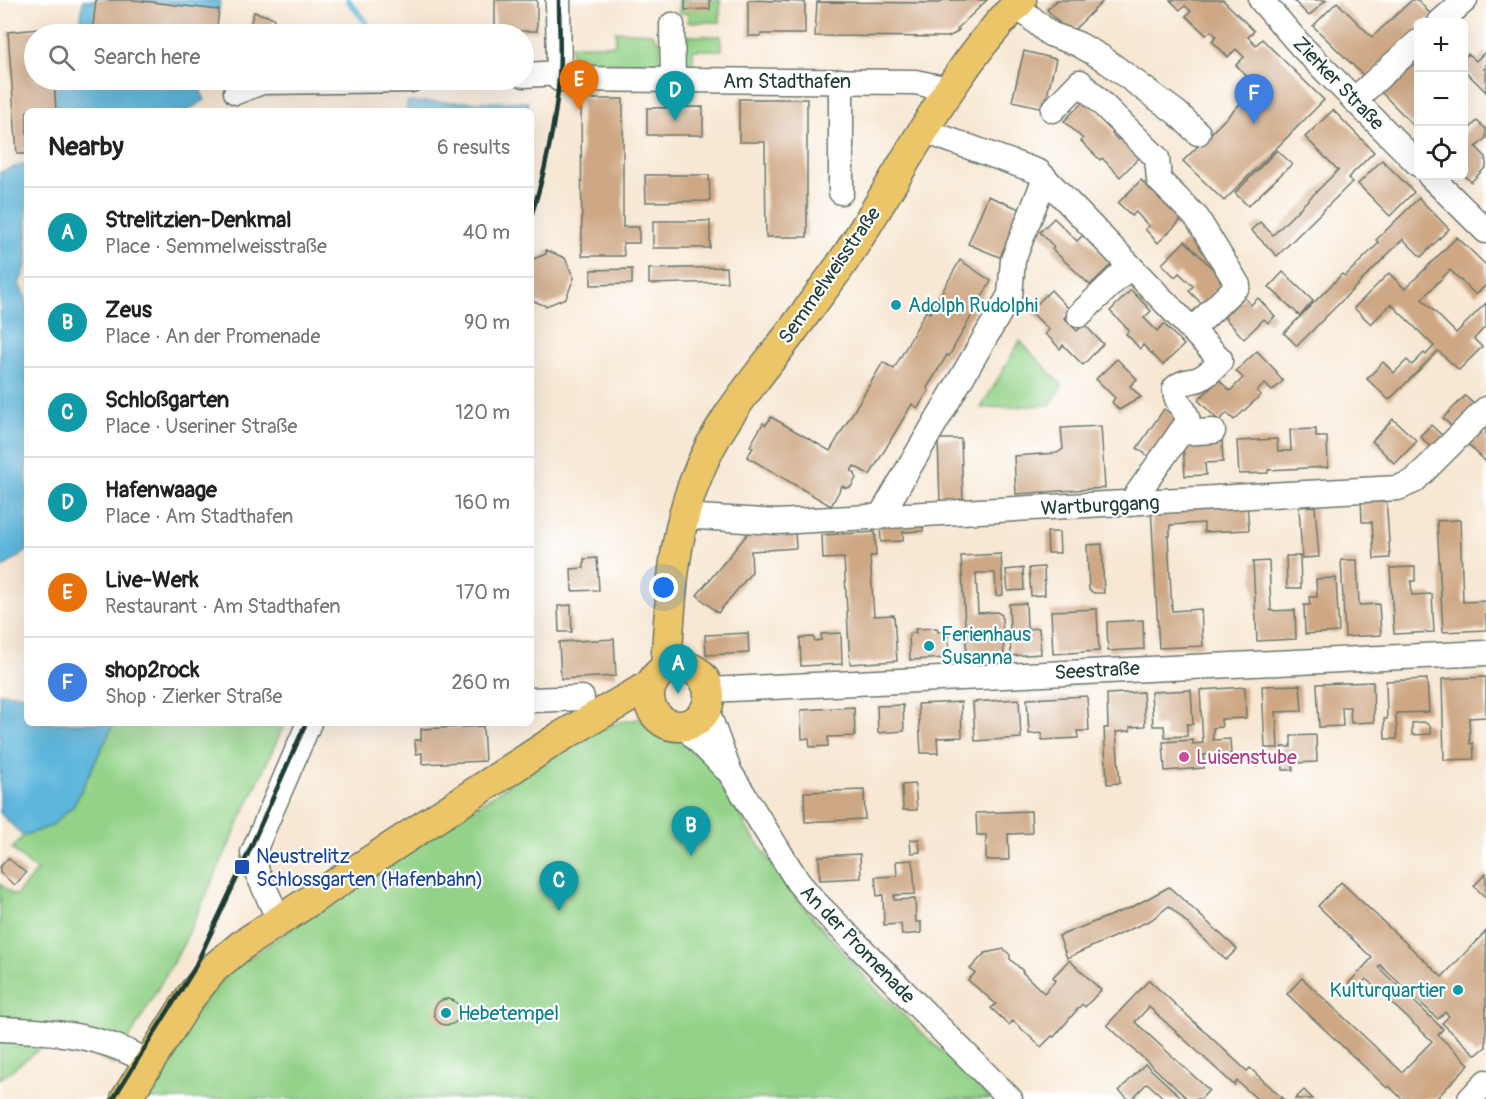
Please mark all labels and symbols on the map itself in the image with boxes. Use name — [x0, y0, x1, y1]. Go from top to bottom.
street label: Zierker Straße — [1288, 31, 1390, 136]
pin: E — [560, 60, 598, 110]
street label: Am Stadthafen — [723, 69, 851, 94]
pin: D — [656, 72, 694, 121]
pin: F — [1234, 74, 1274, 124]
street label: Semmelweisstraße — [773, 202, 886, 349]
place label: Adolph Rudolphi — [908, 293, 1038, 318]
marker: Adolph Rudolphi — [889, 298, 903, 312]
street label: Wartburggang — [1040, 490, 1160, 521]
your location — [649, 573, 678, 602]
place label: Ferienhaus Susanna — [941, 622, 1031, 670]
marker: Ferienhaus Susanna — [922, 639, 936, 653]
pin: A — [658, 644, 698, 694]
street label: Seestraße — [1054, 656, 1141, 685]
place label: Luisenstube — [1196, 745, 1297, 770]
marker: Luisenstube — [1177, 750, 1191, 764]
pin: B — [672, 806, 710, 856]
place label: Neustrelitz Schlossgarten (Hafenbahn) — [256, 844, 483, 892]
marker: Neustrelitz Schlossgarten (Hafenbahn) — [233, 858, 251, 876]
pin: C — [540, 862, 578, 911]
street label: An der Promenade — [795, 880, 921, 1009]
place label: Kulturquartier — [1329, 978, 1446, 1003]
marker: Kulturquartier — [1451, 983, 1465, 997]
place label: Hebetempel — [458, 1001, 559, 1026]
marker: Hebetempel — [439, 1006, 453, 1020]

